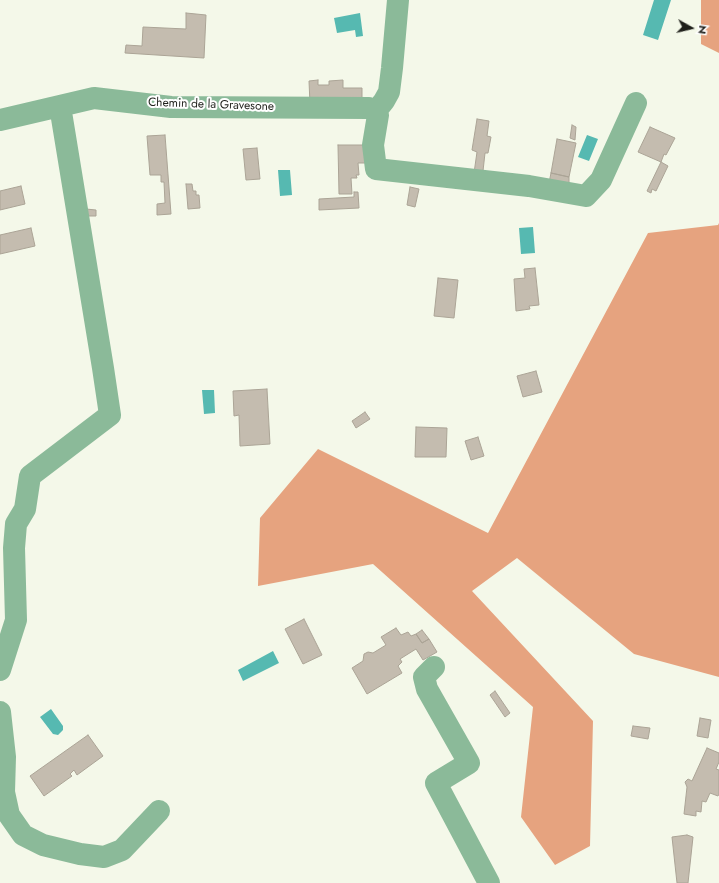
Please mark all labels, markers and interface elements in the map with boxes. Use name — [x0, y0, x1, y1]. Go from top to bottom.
north arrow — [671, 8, 711, 48]
text: N — [694, 24, 711, 35]
street label: Chemin de la Gravesone — [148, 96, 274, 114]

